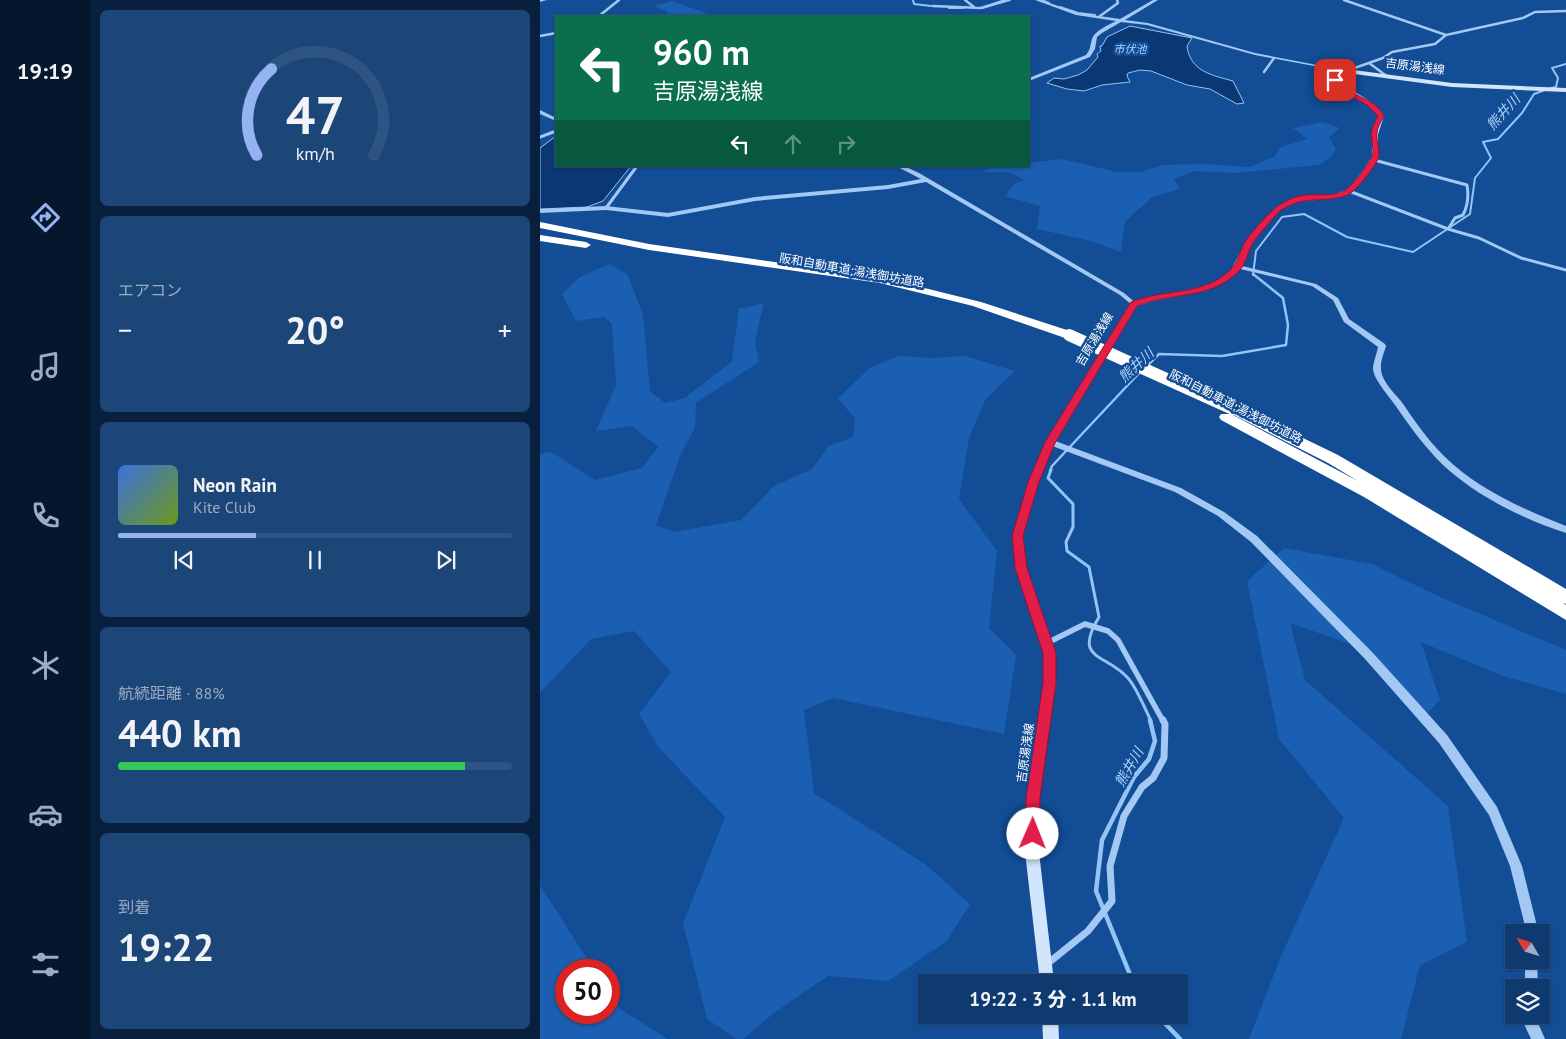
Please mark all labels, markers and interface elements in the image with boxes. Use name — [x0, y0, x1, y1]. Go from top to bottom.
text: 960 m — [653, 29, 750, 75]
icon: left — [570, 35, 635, 100]
water label: 市伏池 — [1114, 42, 1147, 56]
street label: 吉原湯浅線 — [1384, 55, 1446, 77]
text: 19:19 — [17, 57, 73, 85]
pin — [1314, 59, 1356, 101]
icon: arrive — [1321, 66, 1349, 94]
text: 吉原湯浅線 — [653, 77, 763, 105]
text: 47 — [286, 81, 344, 148]
water label: 熊井川 — [1482, 89, 1525, 134]
icon: left — [726, 130, 754, 158]
icon: ahead — [779, 130, 807, 158]
icon: right — [832, 130, 860, 158]
text: km/h — [295, 142, 335, 165]
icon: directions — [28, 200, 63, 235]
street label: 阪和自動車道;湯浅御坊道路 — [778, 250, 926, 290]
text: エアコン — [118, 280, 182, 300]
text: 20° — [285, 305, 345, 354]
street label: 吉原湯浅線 — [1072, 309, 1116, 369]
text: − — [118, 311, 132, 348]
text: + — [498, 311, 512, 348]
water label: 熊井川 — [1115, 343, 1159, 386]
icon: music — [28, 349, 63, 384]
street label: 阪和自動車道;湯浅御坊道路 — [1167, 366, 1305, 446]
text: Neon Rain — [193, 473, 277, 497]
text: Kite Club — [193, 497, 256, 517]
icon: phone — [28, 498, 63, 533]
icon: previous — [170, 546, 198, 574]
icon: pause — [301, 546, 329, 574]
icon: next — [432, 546, 460, 574]
icon: climate — [28, 648, 63, 683]
text: 航続距離 · 88% — [118, 683, 225, 703]
text: 440 km — [118, 708, 242, 757]
street label: 吉原湯浅線 — [1013, 722, 1037, 784]
water label: 熊井川 — [1111, 743, 1148, 790]
icon: car — [28, 797, 63, 832]
position arrow — [1006, 807, 1058, 859]
text: 到着 — [118, 897, 150, 917]
text: 19:22 — [118, 922, 214, 971]
north arrow — [1505, 924, 1550, 969]
map controls — [1505, 924, 1550, 1024]
icon: filters — [28, 947, 63, 982]
speed limit sign: 50 — [555, 959, 620, 1024]
button: layers — [1505, 979, 1550, 1024]
text: 19:22 · 3 分 · 1.1 km — [969, 987, 1137, 1011]

